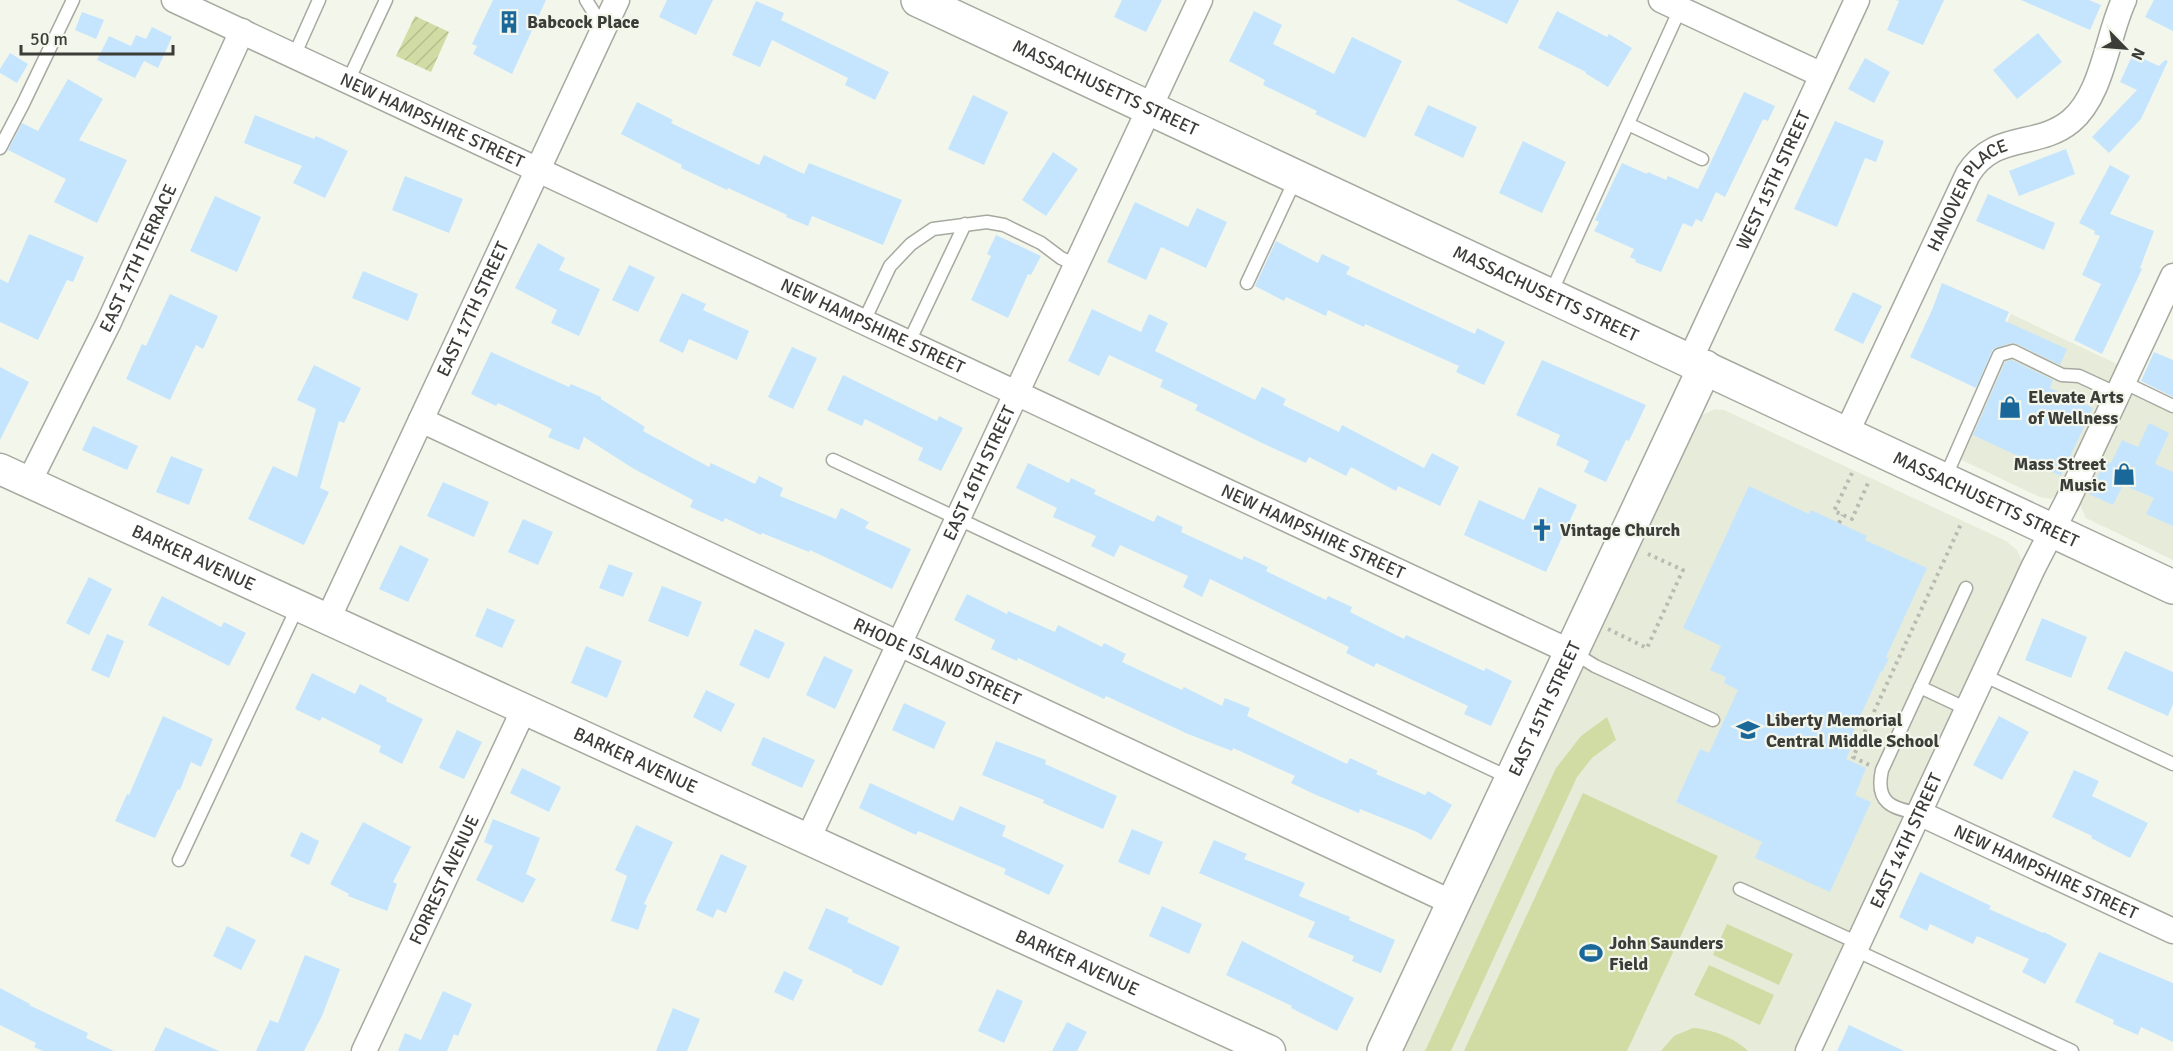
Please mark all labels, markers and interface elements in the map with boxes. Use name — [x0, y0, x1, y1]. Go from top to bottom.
building icon: Babcock Place — [496, 9, 522, 35]
place label: Babcock Place — [527, 11, 639, 33]
scale bar — [21, 18, 172, 56]
north arrow — [2095, 18, 2155, 78]
text: 50 m — [30, 28, 68, 50]
street label: MASSACHUSETTS STREET — [1009, 35, 1202, 141]
text: N — [2126, 45, 2149, 63]
street label: NEW HAMPSHIRE STREET — [337, 68, 528, 173]
street label: WEST 15TH STREET — [1732, 107, 1815, 253]
street label: HANOVER PLACE — [1922, 134, 2010, 255]
street label: EAST 17TH TERRACE — [95, 181, 182, 336]
street label: EAST 17TH STREET — [432, 238, 514, 380]
street label: MASSACHUSETTS STREET — [1449, 241, 1642, 346]
street label: NEW HAMPSHIRE STREET — [777, 274, 968, 379]
place label: Elevate Arts of Wellness — [2028, 386, 2124, 429]
shop icon: Elevate Arts of Wellness — [1997, 394, 2023, 420]
street label: EAST 16TH STREET — [938, 402, 1020, 544]
street label: MASSACHUSETTS STREET — [1890, 447, 2082, 552]
place label: Mass Street Music — [2014, 453, 2106, 496]
shop icon: Mass Street Music — [2111, 461, 2137, 487]
street label: NEW HAMPSHIRE STREET — [1218, 479, 1409, 584]
church icon: Vintage Church — [1529, 517, 1555, 543]
place label: Vintage Church — [1560, 519, 1681, 541]
street label: BARKER AVENUE — [128, 520, 259, 596]
street label: RHODE ISLAND STREET — [850, 613, 1025, 710]
street label: EAST 15TH STREET — [1504, 638, 1586, 780]
place label: Liberty Memorial Central Middle School — [1766, 709, 1939, 752]
school or university icon: Liberty Memorial Central Middle School — [1735, 717, 1761, 743]
street label: BARKER AVENUE — [570, 722, 701, 798]
street label: EAST 14TH STREET — [1865, 770, 1947, 912]
street label: FORREST AVENUE — [404, 812, 484, 948]
street label: NEW HAMPSHIRE STREET — [1950, 820, 2142, 924]
street label: BARKER AVENUE — [1012, 925, 1143, 1001]
place label: John Saunders Field — [1609, 932, 1723, 975]
sports icon: John Saunders Field — [1578, 940, 1604, 966]

